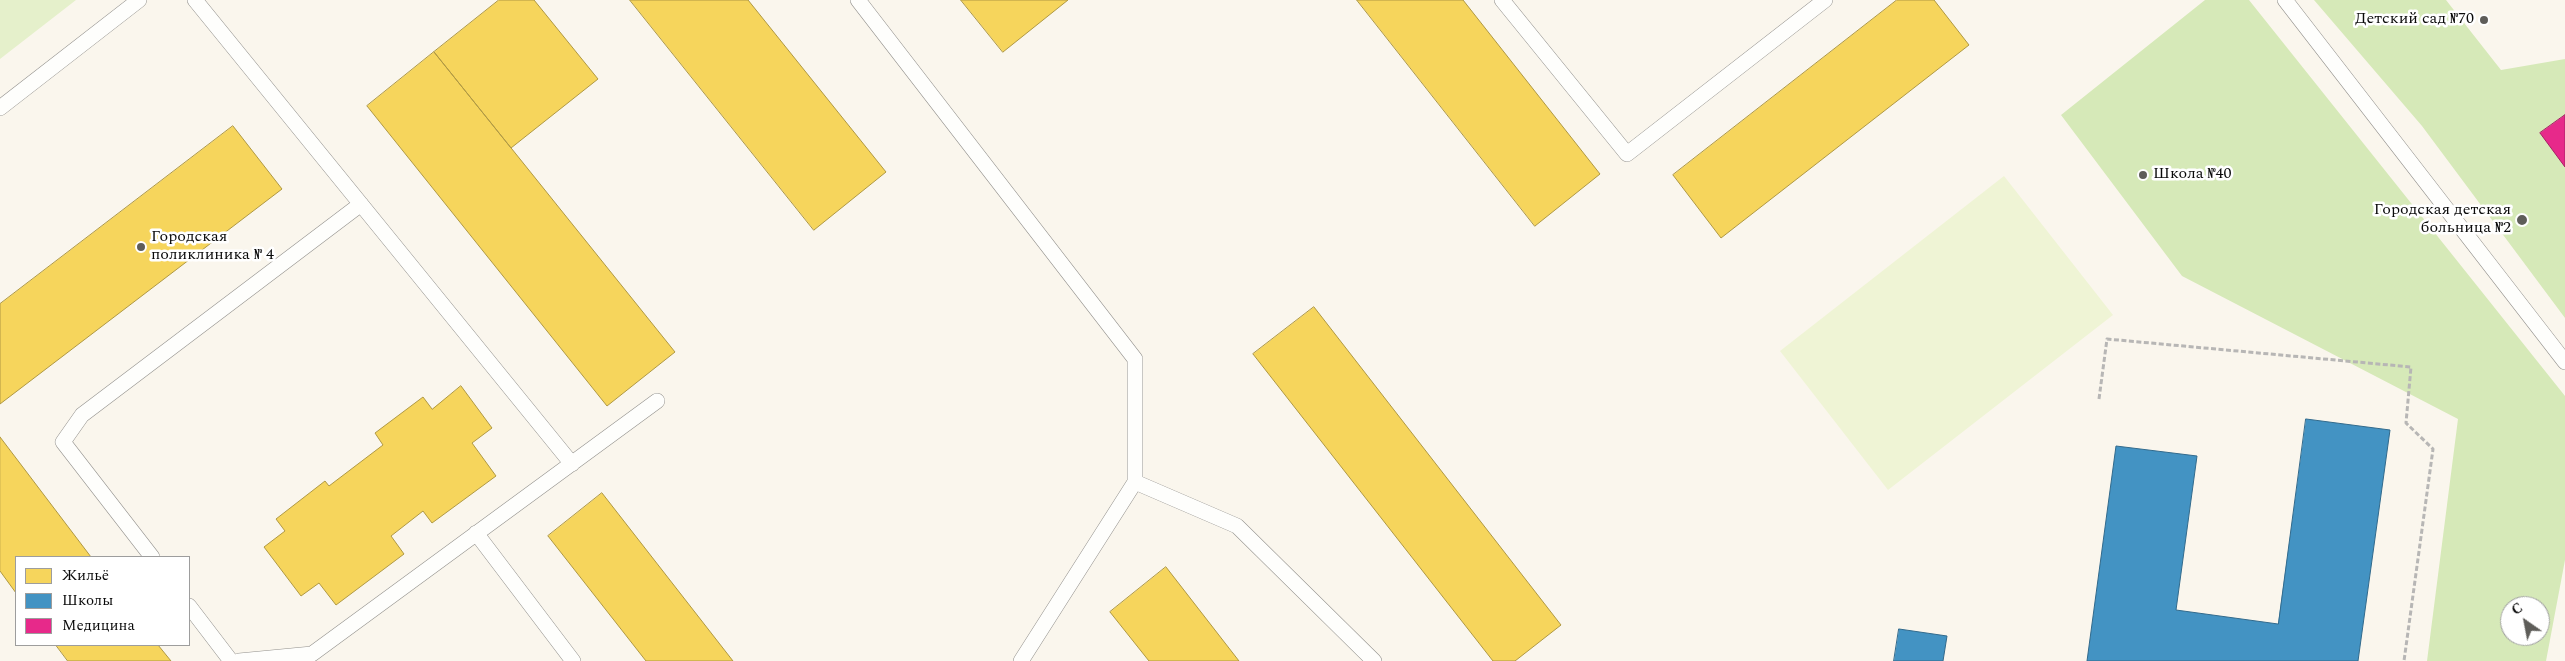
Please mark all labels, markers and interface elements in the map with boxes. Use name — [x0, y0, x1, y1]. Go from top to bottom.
place label: Детский сад №70 — [2355, 10, 2474, 30]
marker: Детский сад №70 — [2478, 14, 2490, 26]
place label: Школа №40 — [2153, 165, 2232, 185]
marker: Школа №40 — [2137, 169, 2149, 181]
place label: Городская детская больница №2 — [2374, 201, 2511, 239]
marker: Городская детская больница №2 — [2515, 213, 2529, 227]
place label: Городская поликлиника № 4 — [151, 228, 274, 266]
marker: Городская поликлиника № 4 — [135, 241, 147, 253]
legend — [15, 556, 190, 646]
text: Жильё — [62, 564, 109, 587]
text: Школы — [62, 589, 113, 612]
north arrow — [2500, 596, 2550, 646]
text: С — [2507, 597, 2527, 620]
text: Медицина — [62, 614, 135, 637]

